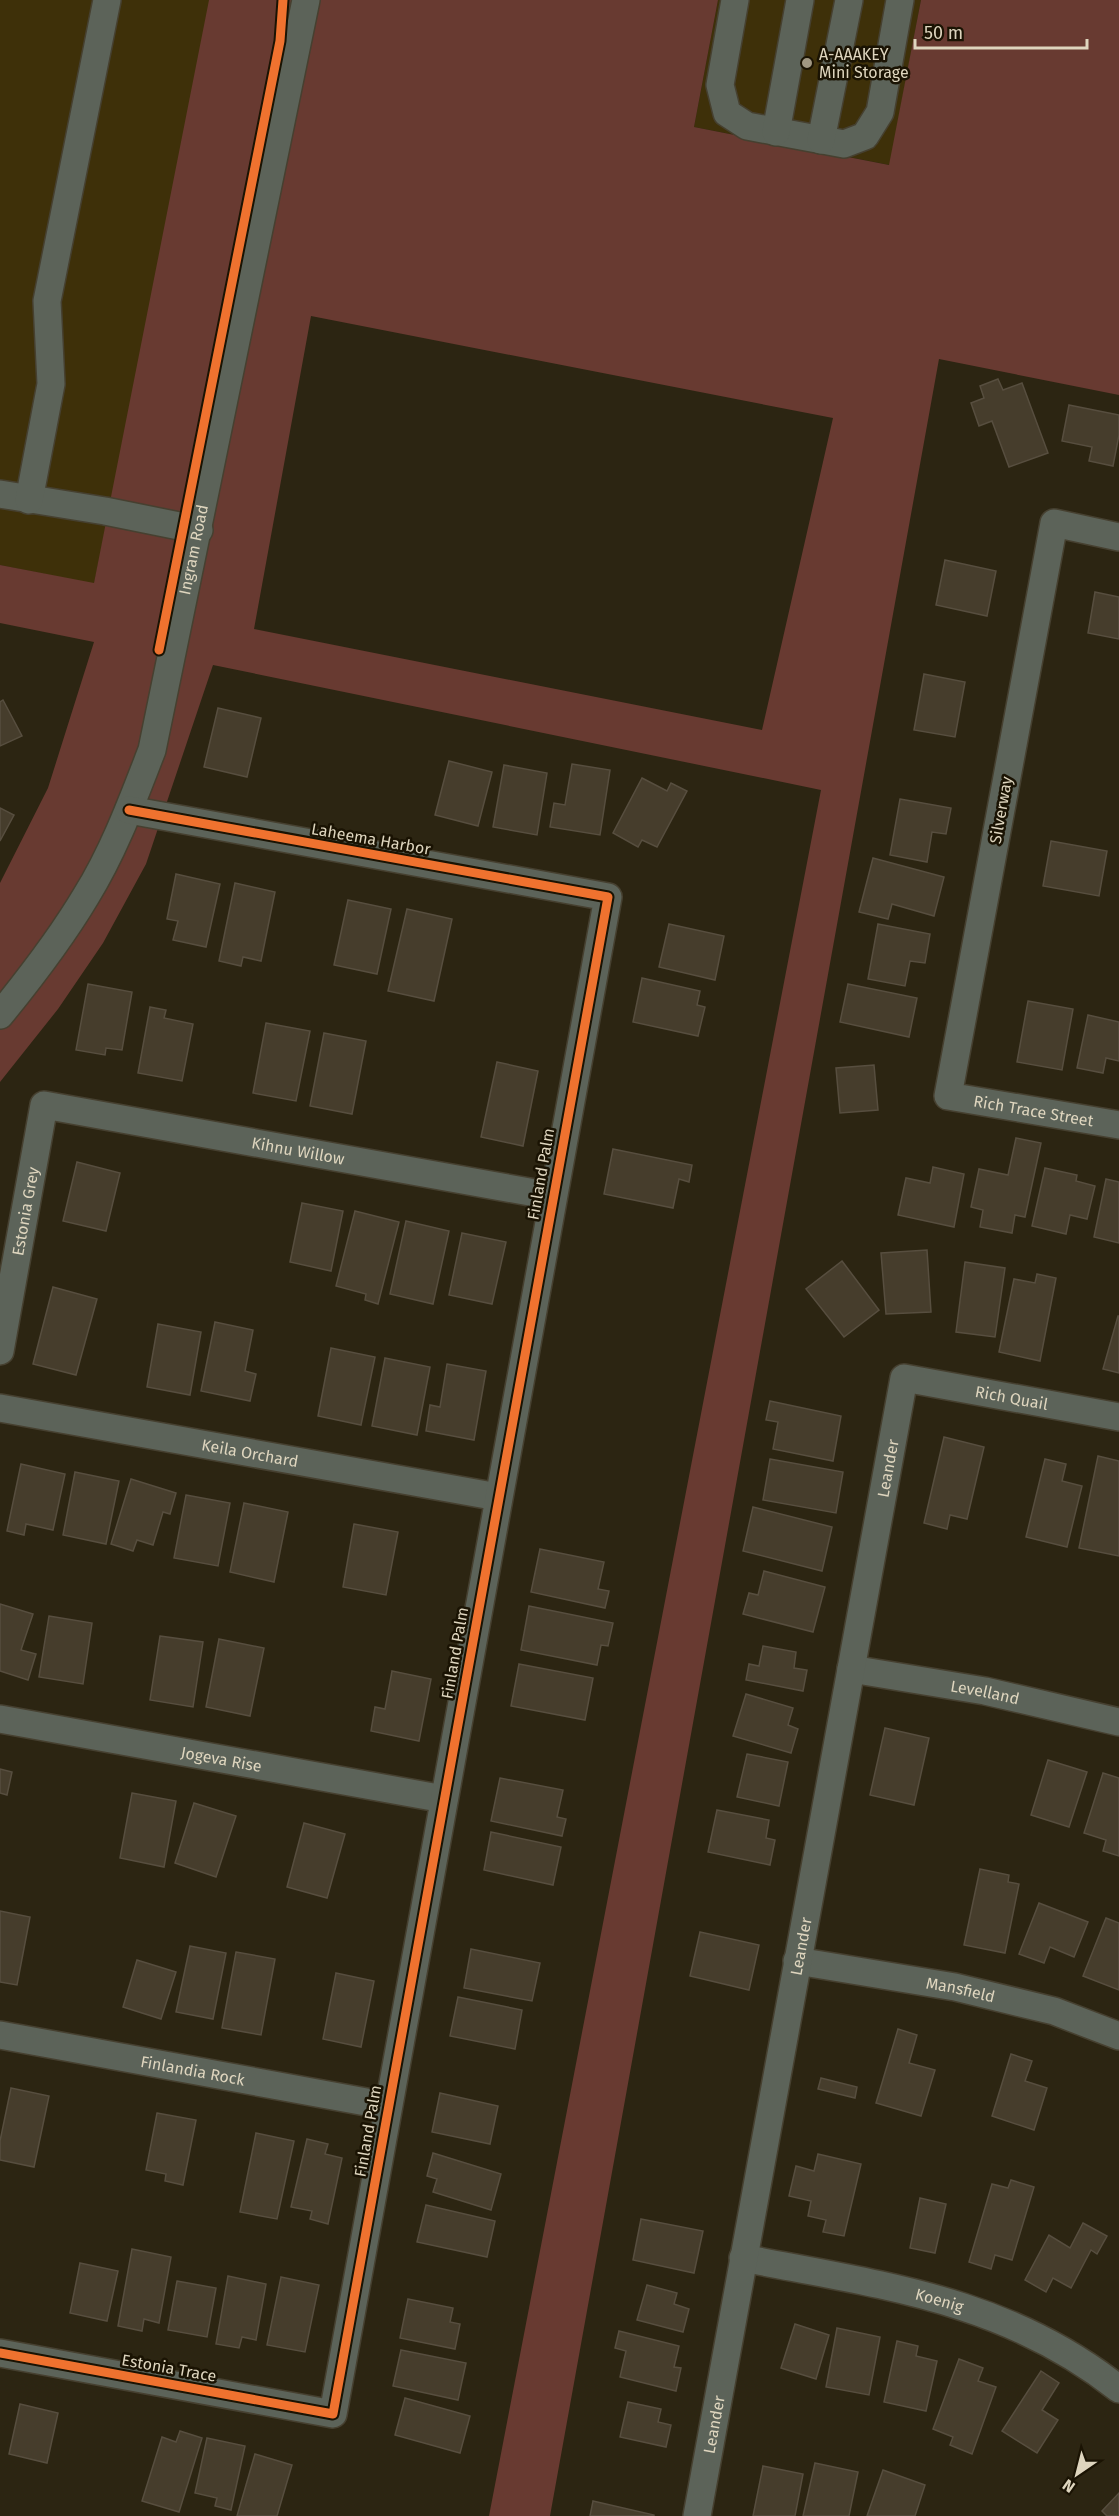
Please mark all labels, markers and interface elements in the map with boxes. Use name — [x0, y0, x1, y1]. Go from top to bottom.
scale bar — [915, 12, 1088, 50]
text: 50 m — [924, 22, 963, 44]
place label: A-AAAKEY Mini Storage — [819, 45, 909, 82]
marker: A-AAAKEY Mini Storage — [800, 56, 814, 70]
street label: Ingram Road — [175, 503, 212, 596]
street label: Silverway — [986, 775, 1016, 845]
street label: Laheema Harbor — [310, 819, 433, 859]
street label: Rich Trace Street — [972, 1091, 1095, 1130]
street label: Finland Palm — [524, 1127, 558, 1221]
street label: Kihnu Willow — [250, 1133, 347, 1168]
street label: Estonia Grey — [8, 1165, 42, 1257]
street label: Rich Quail — [974, 1382, 1050, 1414]
street label: Keila Orchard — [200, 1435, 300, 1471]
street label: Leander — [873, 1437, 902, 1499]
street label: Finland Palm — [438, 1606, 472, 1700]
street label: Levelland — [949, 1676, 1021, 1708]
street label: Jogeva Rise — [179, 1742, 263, 1776]
street label: Leander — [786, 1915, 815, 1977]
street label: Mansfield — [925, 1973, 997, 2006]
street label: Finlandia Rock — [139, 2051, 247, 2089]
street label: Finland Palm — [351, 2084, 385, 2178]
street label: Koenig — [913, 2284, 967, 2316]
street label: Estonia Trace — [120, 2350, 218, 2386]
street label: Leander — [699, 2393, 728, 2455]
north arrow — [1047, 2444, 1107, 2504]
text: N — [1059, 2475, 1078, 2497]

